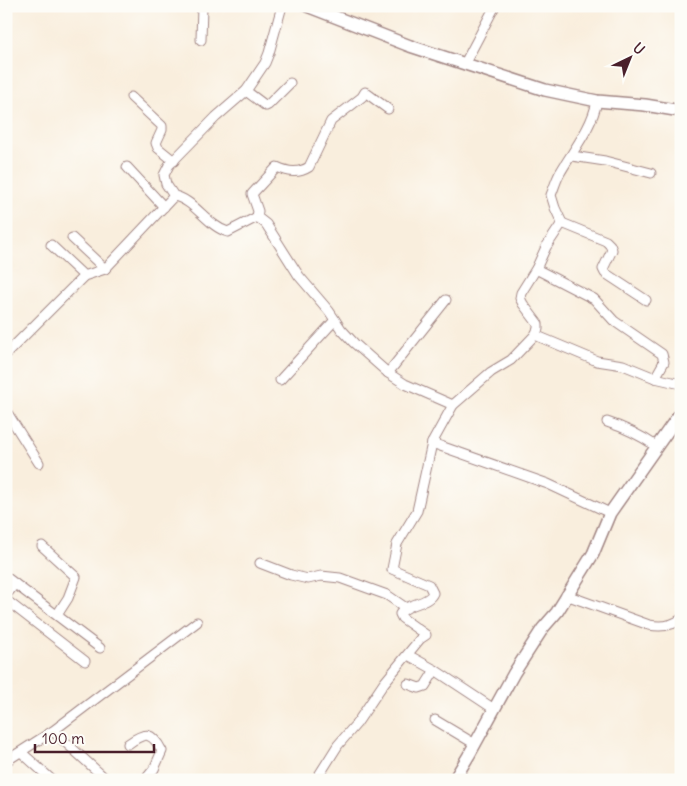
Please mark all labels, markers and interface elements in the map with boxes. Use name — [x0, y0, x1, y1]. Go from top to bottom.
north arrow — [604, 32, 654, 82]
text: U — [629, 39, 649, 58]
scale bar — [35, 721, 154, 753]
text: 100 m — [42, 729, 84, 748]

